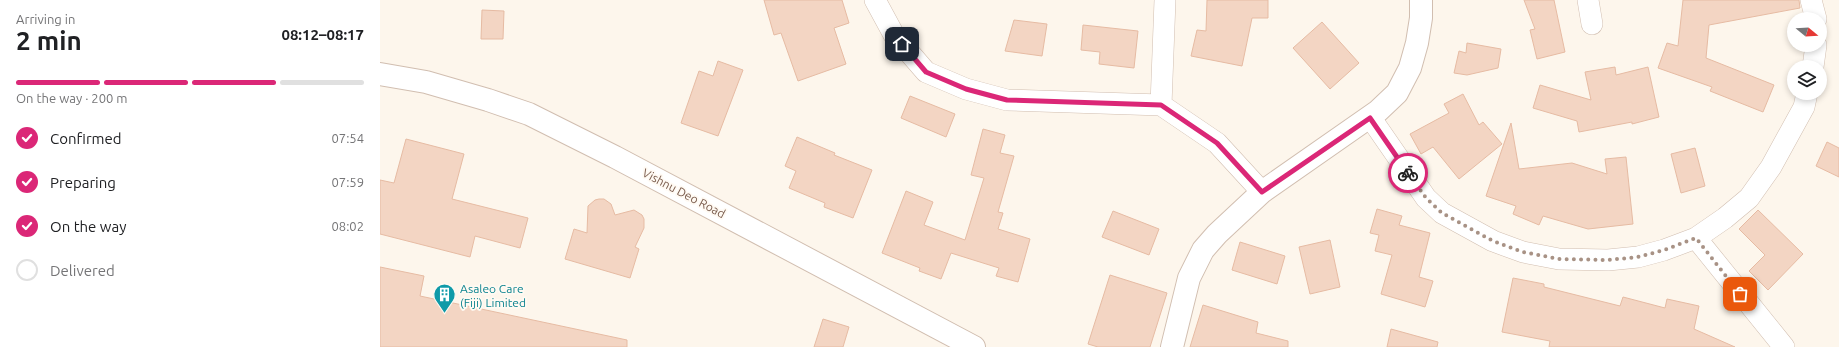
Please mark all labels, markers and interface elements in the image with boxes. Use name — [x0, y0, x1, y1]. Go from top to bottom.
text: Arriving in — [16, 12, 75, 26]
north arrow — [1787, 12, 1827, 52]
map controls — [1787, 12, 1827, 100]
text: 2 min — [16, 26, 82, 55]
text: 08:12–08:17 — [281, 26, 364, 43]
pin — [885, 27, 919, 61]
icon: home — [891, 33, 913, 55]
button: layers — [1787, 60, 1827, 100]
text: On the way · 200 m — [16, 91, 128, 105]
icon: check — [16, 127, 38, 149]
text: Confirmed — [50, 130, 122, 147]
text: 07:54 — [331, 131, 364, 145]
courier — [1388, 153, 1428, 193]
icon: bike — [1397, 162, 1419, 184]
street label: Vishnu Deo Road — [640, 166, 728, 220]
icon: check — [16, 171, 38, 193]
text: Preparing — [50, 174, 116, 191]
text: 07:59 — [331, 175, 364, 189]
icon: check — [16, 215, 38, 237]
text: On the way — [50, 218, 126, 235]
text: 08:02 — [331, 219, 364, 233]
text: Delivered — [50, 262, 115, 279]
pin — [1723, 277, 1757, 311]
building icon: Asaleo Care (Fiji) Limited — [432, 282, 458, 315]
place label: Asaleo Care (Fiji) Limited — [460, 282, 526, 310]
icon: bag — [1729, 283, 1751, 305]

